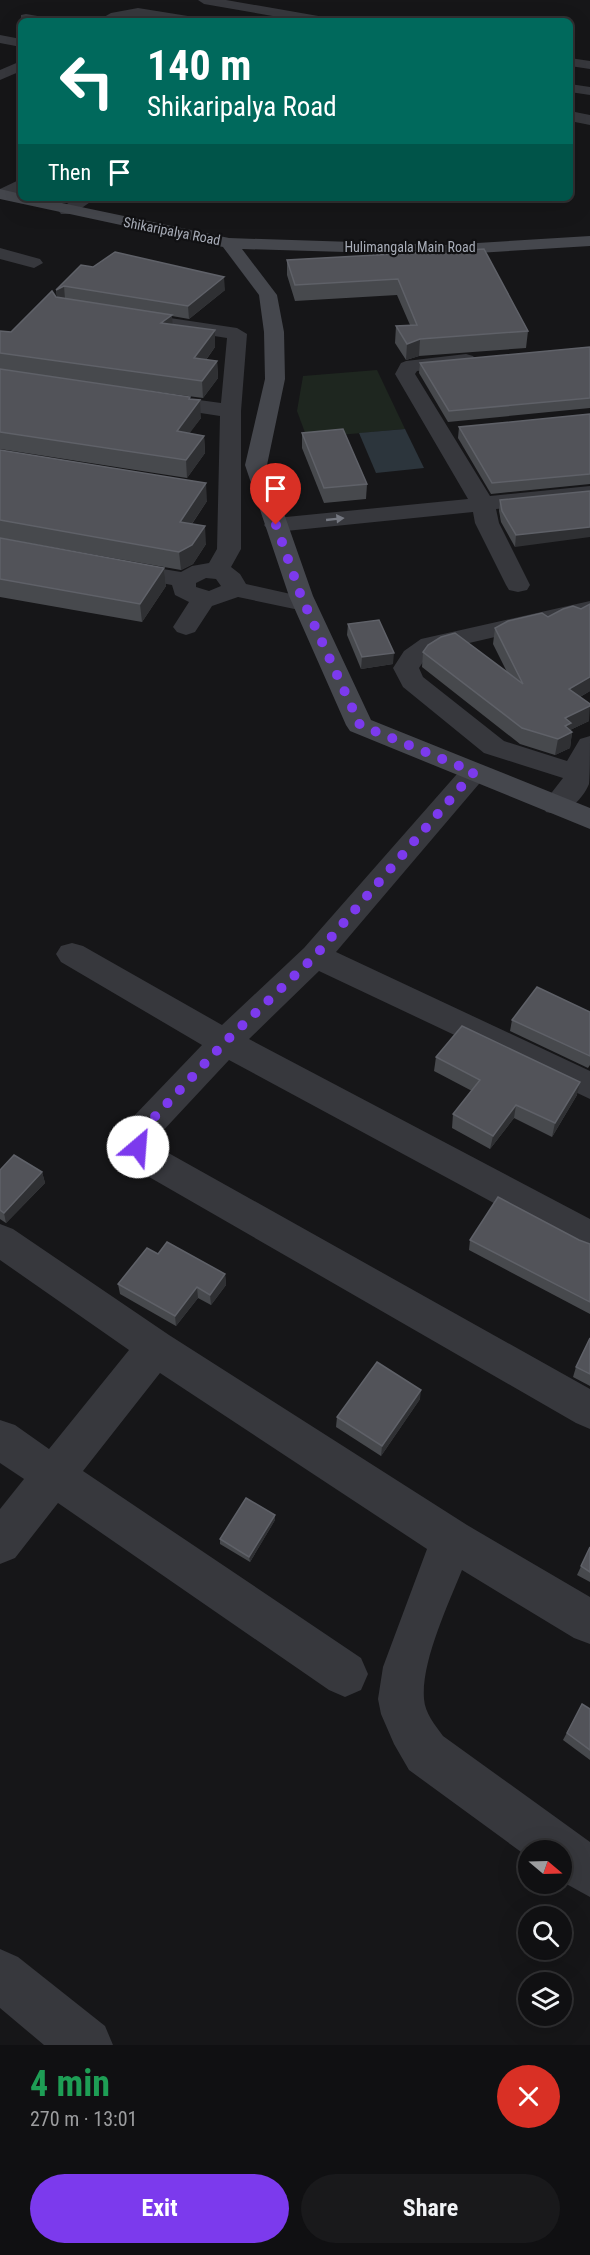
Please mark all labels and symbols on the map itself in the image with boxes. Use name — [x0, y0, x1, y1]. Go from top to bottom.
street label: Shikaripalya Road — [122, 214, 222, 248]
street label: Hulimangala Main Road — [344, 239, 476, 255]
pin — [250, 463, 301, 525]
one-way arrow — [325, 514, 344, 524]
position arrow — [106, 1115, 170, 1179]
north arrow — [518, 1840, 572, 1894]

